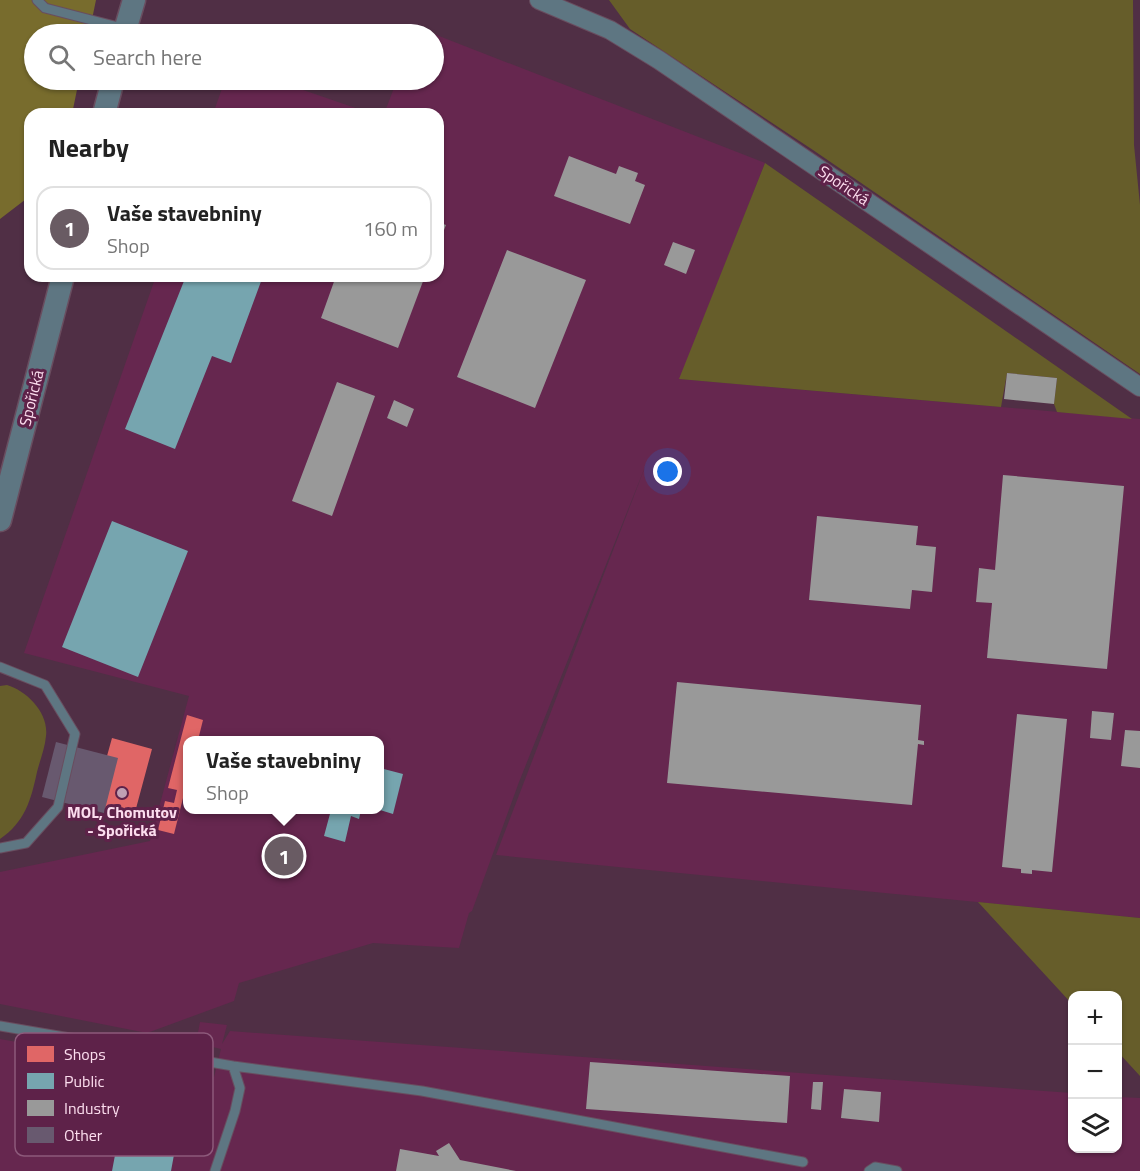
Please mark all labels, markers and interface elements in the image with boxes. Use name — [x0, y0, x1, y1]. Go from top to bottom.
search box — [24, 24, 444, 90]
text: Search here — [93, 40, 202, 74]
icon: search — [45, 41, 78, 74]
text: Nearby — [48, 128, 129, 167]
street label: Spořická — [814, 159, 874, 211]
text: Vaše stavebniny — [107, 196, 262, 230]
text: 1 — [64, 213, 75, 244]
text: 160 m — [363, 213, 418, 244]
text: Shop — [107, 230, 150, 261]
street label: Spořická — [12, 367, 50, 429]
your location — [653, 457, 682, 486]
popup — [183, 736, 384, 814]
text: Vaše stavebniny — [206, 743, 361, 777]
text: Shop — [206, 777, 249, 808]
marker: MOL, Chomutov - Spořická — [115, 786, 129, 800]
place label: MOL, Chomutov - Spořická — [67, 800, 177, 842]
pin: 1 — [264, 834, 304, 878]
map controls — [1068, 991, 1122, 1153]
button: + — [1068, 991, 1122, 1045]
legend — [15, 1033, 213, 1156]
text: Shops — [64, 1042, 106, 1066]
button: − — [1068, 1045, 1122, 1099]
text: Public — [64, 1069, 105, 1093]
text: Industry — [64, 1096, 120, 1120]
button: layers — [1068, 1099, 1122, 1153]
text: Other — [64, 1123, 103, 1147]

